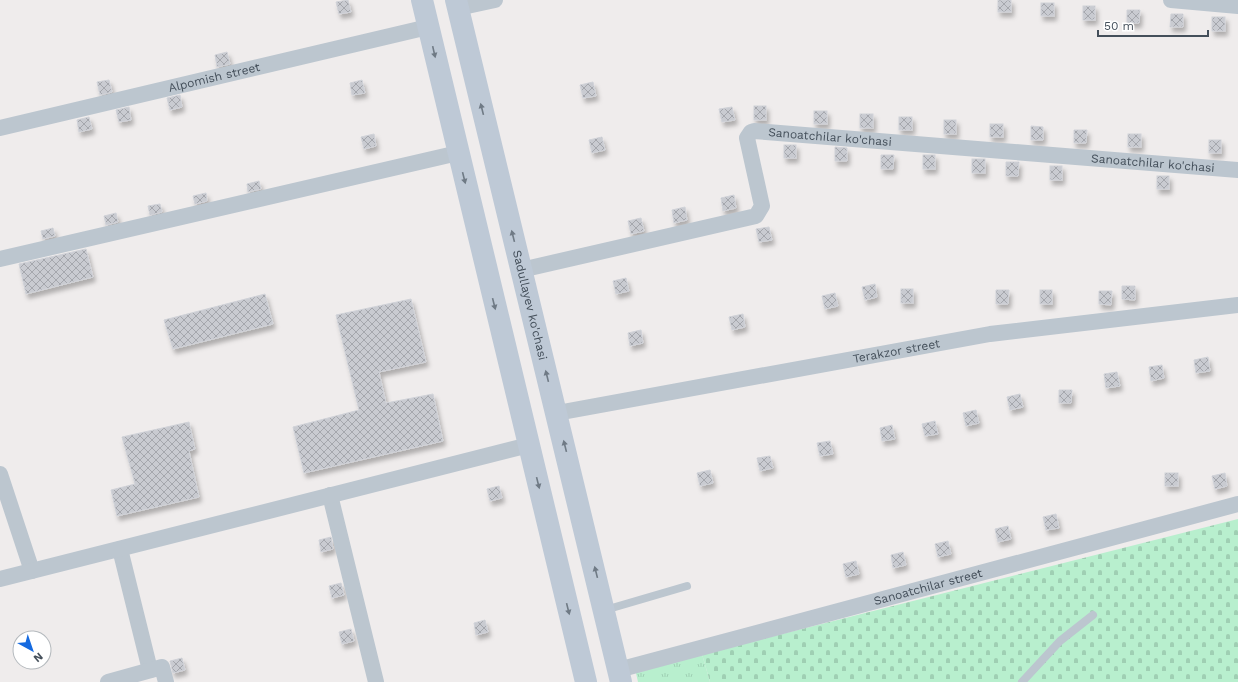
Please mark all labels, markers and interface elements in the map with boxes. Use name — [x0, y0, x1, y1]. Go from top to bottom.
scale bar — [1098, 12, 1208, 38]
text: 50 m — [1104, 19, 1134, 33]
one-way arrow — [431, 45, 437, 58]
street label: Alpomish street — [167, 60, 261, 95]
one-way arrow — [479, 103, 485, 116]
street label: Sanoatchilar ko'chasi — [768, 125, 892, 149]
street label: Sanoatchilar ko'chasi — [1091, 151, 1215, 175]
one-way arrow — [461, 172, 467, 184]
one-way arrow — [509, 230, 515, 242]
street label: Sadullayev ko'chasi — [510, 249, 550, 362]
one-way arrow — [492, 298, 498, 311]
street label: Terakzor street — [852, 336, 941, 366]
one-way arrow — [544, 369, 550, 382]
one-way arrow — [561, 440, 567, 452]
one-way arrow — [535, 477, 541, 489]
one-way arrow — [592, 566, 598, 578]
street label: Sanoatchilar street — [872, 566, 984, 608]
one-way arrow — [566, 603, 572, 615]
north arrow — [12, 630, 52, 670]
text: N — [31, 650, 45, 665]

